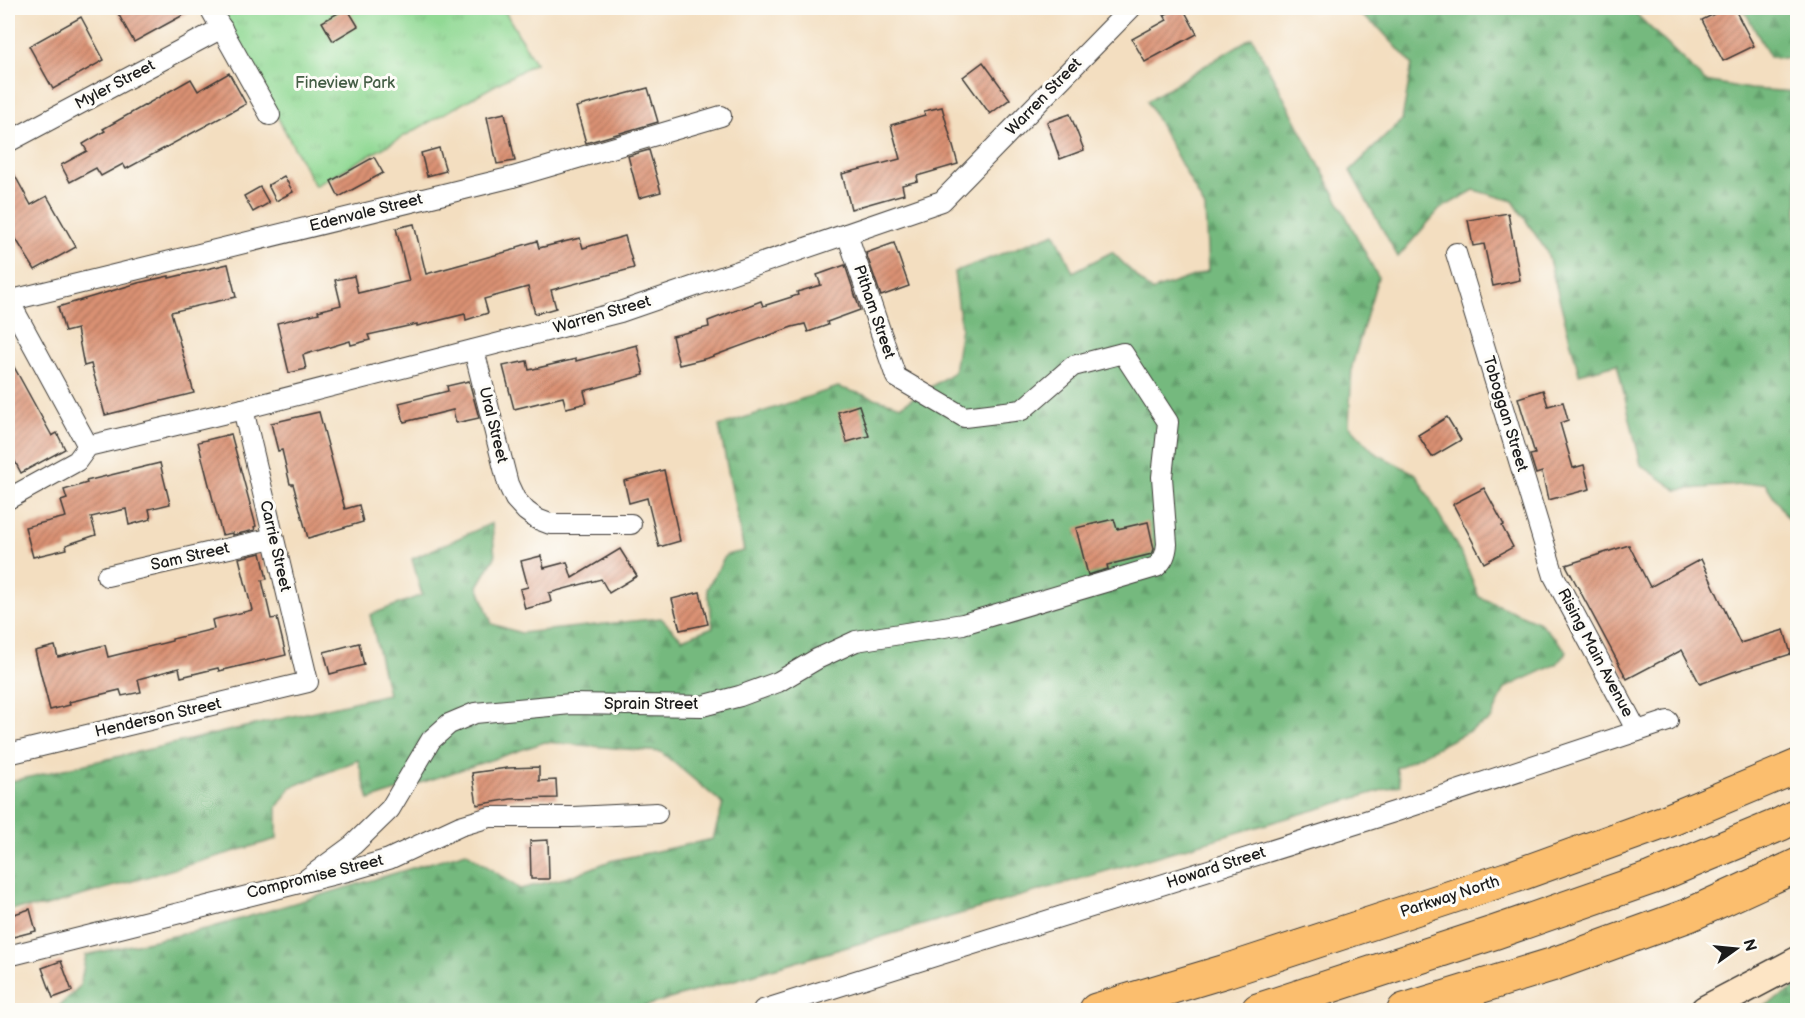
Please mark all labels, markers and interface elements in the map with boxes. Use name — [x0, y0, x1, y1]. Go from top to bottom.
street label: Warren Street — [1002, 54, 1086, 140]
street label: Myler Street — [72, 56, 158, 114]
park label: Fineview Park — [295, 74, 395, 93]
street label: Edenvale Street — [308, 190, 424, 236]
street label: Pitham Street — [849, 263, 899, 361]
street label: Warren Street — [551, 292, 653, 338]
street label: Toboggan Street — [1478, 354, 1532, 474]
street label: Ural Street — [474, 385, 512, 465]
street label: Carrie Street — [255, 498, 295, 594]
street label: Sam Street — [149, 539, 231, 575]
street label: Rising Main Avenue — [1553, 585, 1637, 721]
street label: Henderson Street — [93, 694, 223, 742]
street label: Sprain Street — [604, 695, 698, 714]
street label: Howard Street — [1164, 843, 1268, 893]
street label: Compromise Street — [245, 851, 385, 903]
street label: Parkway North — [1398, 872, 1502, 922]
north arrow — [1706, 919, 1766, 979]
text: N — [1738, 937, 1760, 954]

